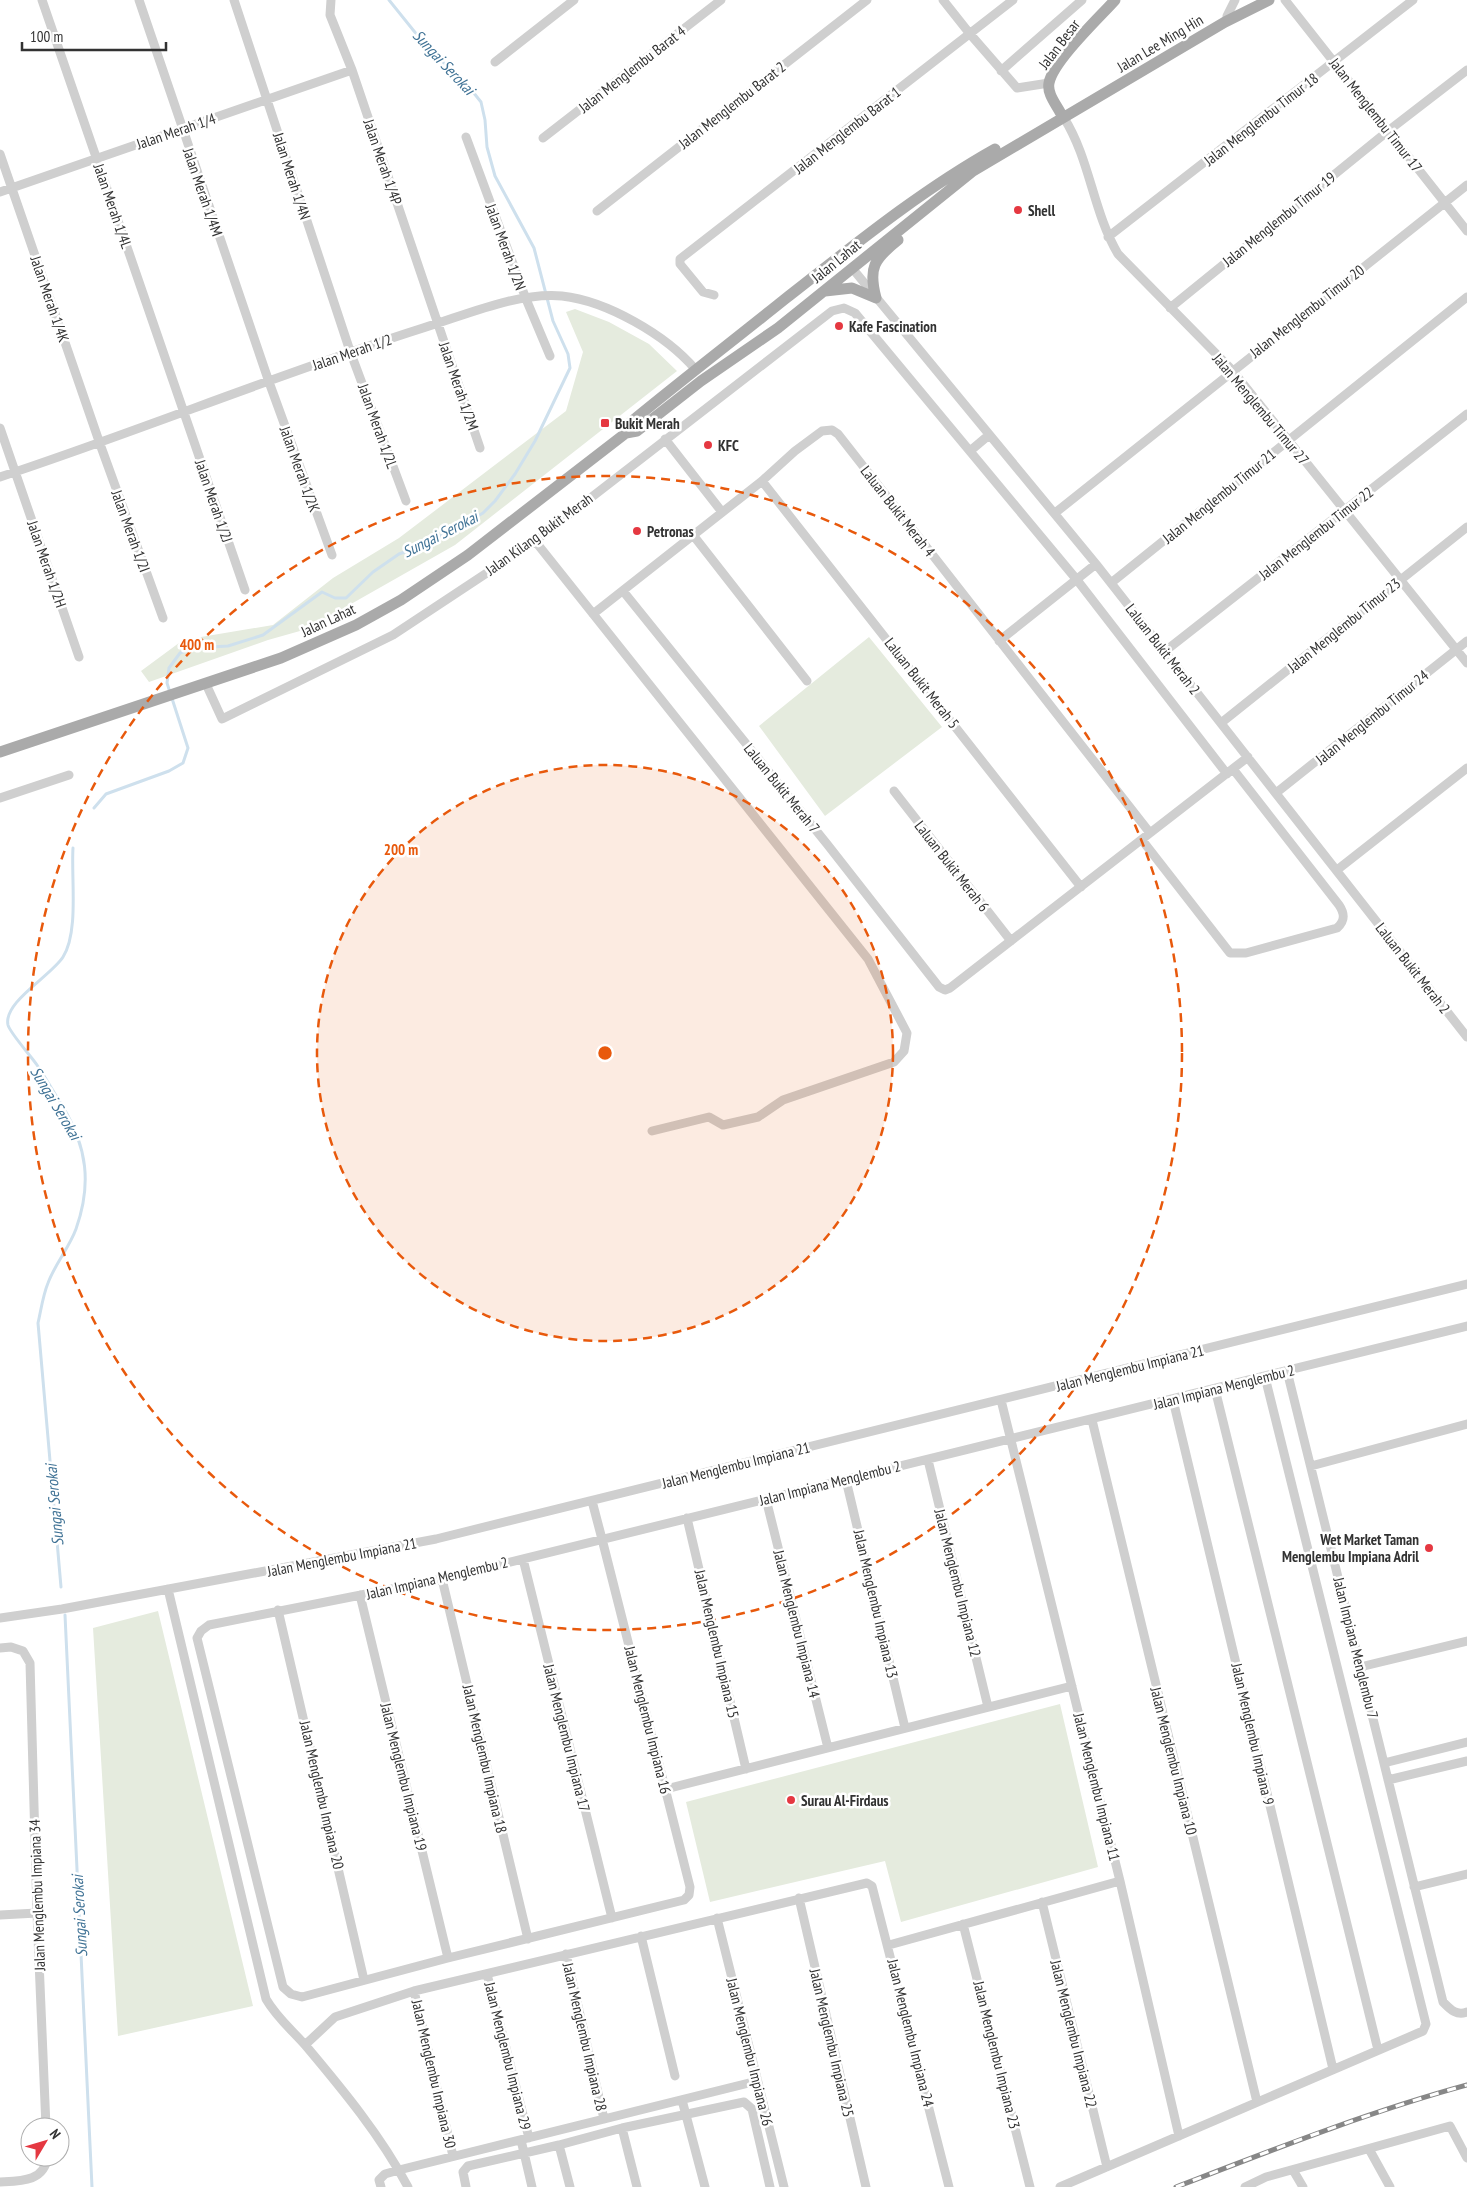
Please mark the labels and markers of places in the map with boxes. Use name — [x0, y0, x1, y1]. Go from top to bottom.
place label: Shell — [1028, 201, 1055, 220]
marker: Shell — [1012, 204, 1024, 216]
place label: Kafe Fascination — [849, 317, 937, 336]
marker: Kafe Fascination — [833, 320, 845, 332]
place label: Bukit Merah — [615, 414, 680, 433]
marker: Bukit Merah — [599, 417, 611, 429]
place label: KFC — [718, 436, 739, 455]
marker: KFC — [702, 439, 714, 451]
place label: Petronas — [647, 522, 694, 541]
marker: Petronas — [631, 525, 643, 537]
centre of rings — [596, 1044, 614, 1062]
place label: Wet Market Taman Menglembu Impiana Adril — [1282, 1530, 1419, 1566]
marker: Wet Market Taman Menglembu Impiana Adril — [1423, 1542, 1435, 1554]
place label: Surau Al-Firdaus — [801, 1791, 889, 1810]
marker: Surau Al-Firdaus — [785, 1794, 797, 1806]

